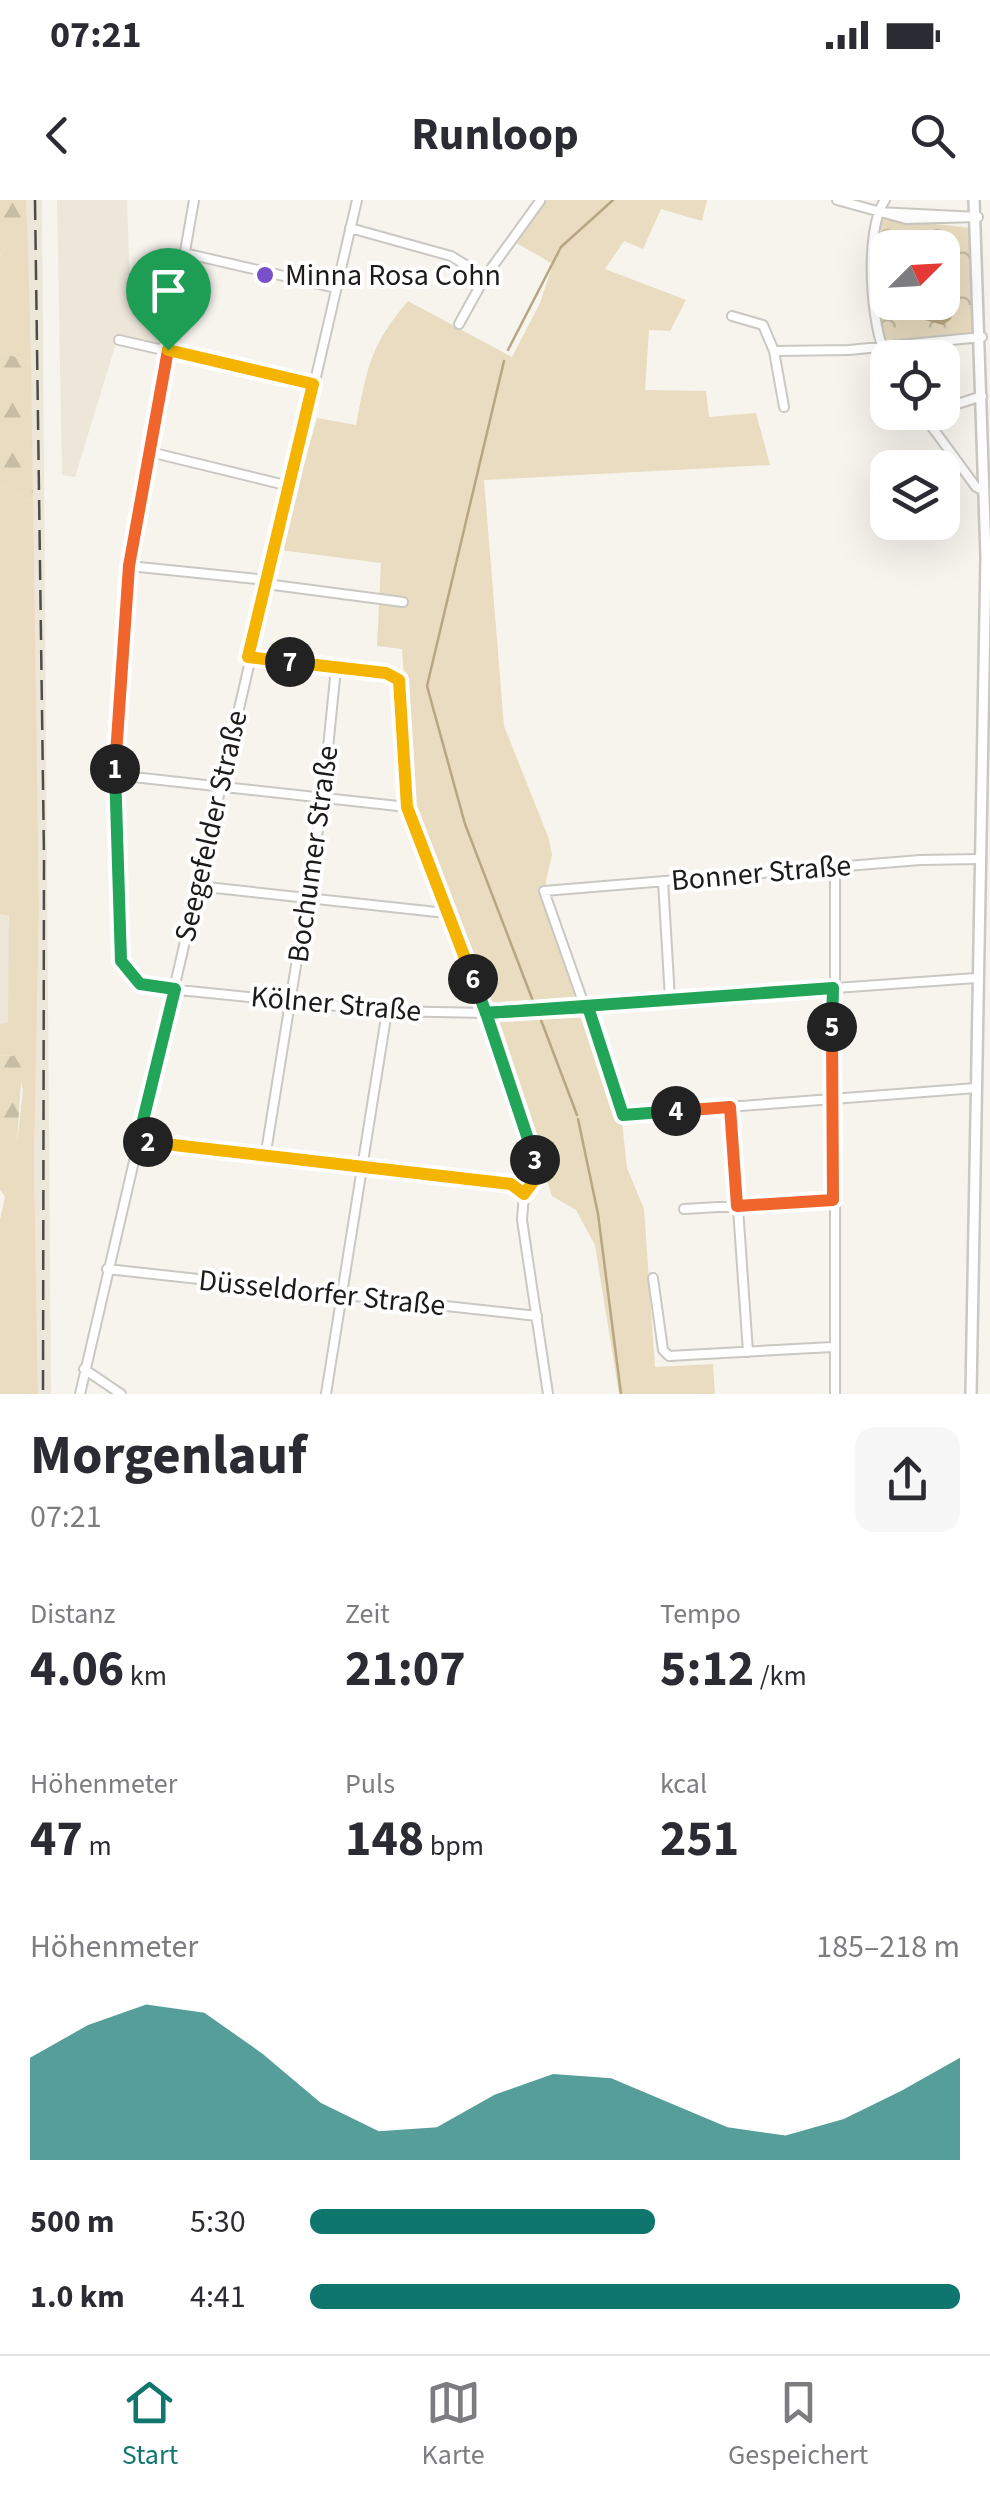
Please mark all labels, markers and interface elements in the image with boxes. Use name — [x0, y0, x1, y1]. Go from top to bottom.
text: 07:21 — [50, 8, 142, 62]
text: Runloop — [411, 103, 579, 167]
icon: back — [30, 108, 85, 163]
icon: search — [905, 108, 960, 163]
north arrow — [870, 230, 960, 320]
map controls — [870, 230, 960, 540]
pin — [126, 248, 211, 351]
place label: Minna Rosa Cohn — [285, 254, 501, 297]
icon: arrive — [141, 263, 196, 318]
marker: Minna Rosa Cohn — [254, 264, 276, 286]
button: locate — [870, 340, 960, 430]
button: layers — [870, 450, 960, 540]
pin: 7 — [265, 637, 315, 687]
text: 7 — [283, 642, 297, 682]
street label: Seegefelder Straße — [163, 706, 259, 946]
street label: Bochumer Straße — [276, 743, 350, 965]
pin: 1 — [90, 744, 140, 794]
text: 1 — [108, 749, 122, 789]
street label: Bonner Straße — [669, 844, 853, 902]
pin: 6 — [448, 954, 498, 1004]
text: 6 — [466, 959, 480, 999]
street label: Kölner Straße — [249, 975, 423, 1033]
pin: 5 — [807, 1002, 857, 1052]
text: 5 — [825, 1007, 839, 1047]
pin: 4 — [651, 1086, 701, 1136]
text: 4 — [669, 1091, 683, 1131]
pin: 2 — [123, 1117, 173, 1167]
text: 2 — [141, 1122, 155, 1162]
pin: 3 — [510, 1135, 560, 1185]
text: 3 — [528, 1140, 542, 1180]
street label: Düsseldorfer Straße — [196, 1259, 448, 1327]
text: Morgenlauf — [30, 1417, 307, 1495]
button: share — [855, 1427, 960, 1532]
text: 07:21 — [30, 1494, 102, 1540]
text: Distanz — [30, 1594, 115, 1634]
text: Zeit — [345, 1594, 390, 1634]
text: Tempo — [660, 1594, 741, 1634]
text: 4.06 — [30, 1634, 124, 1705]
text: 21:07 — [345, 1634, 466, 1705]
text: 5:12 — [660, 1634, 754, 1705]
text: km — [124, 1656, 167, 1696]
text: /km — [754, 1656, 807, 1696]
text: Höhenmeter — [30, 1764, 177, 1804]
text: Puls — [345, 1764, 395, 1804]
text: kcal — [660, 1764, 707, 1804]
text: 47 — [30, 1804, 83, 1875]
text: 148 — [345, 1804, 424, 1875]
text: 251 — [660, 1804, 739, 1875]
text: m — [83, 1826, 112, 1866]
text: bpm — [424, 1826, 484, 1866]
text: Höhenmeter — [30, 1924, 198, 1970]
text: 185–218 m — [816, 1924, 960, 1970]
text: 500 m — [30, 2199, 115, 2245]
text: 5:30 — [190, 2199, 246, 2245]
text: 1.0 km — [30, 2274, 125, 2320]
text: 4:41 — [190, 2274, 246, 2320]
tab: Start — [122, 2375, 178, 2475]
tab: Karte — [422, 2375, 485, 2475]
tab: Gespeichert — [728, 2375, 868, 2475]

